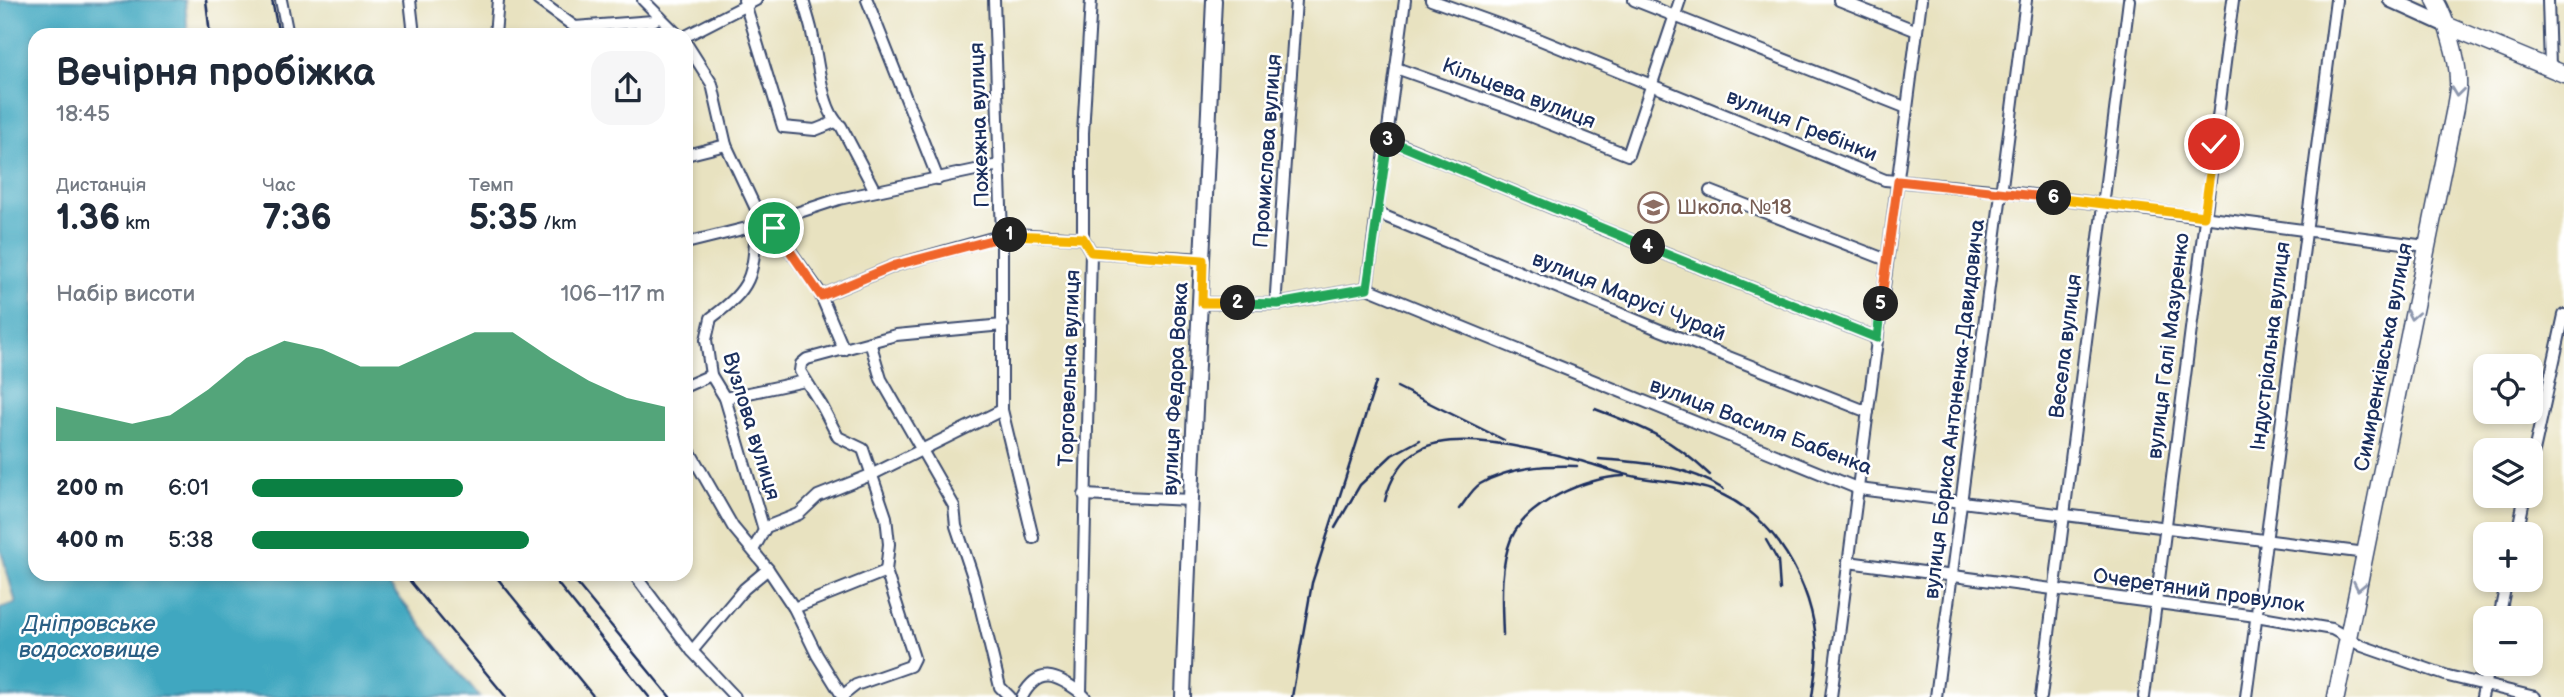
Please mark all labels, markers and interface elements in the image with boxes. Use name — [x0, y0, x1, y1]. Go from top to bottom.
street label: Пожежна вулиця — [964, 42, 995, 208]
text: Вечірня пробіжка — [56, 51, 375, 96]
button: share — [591, 51, 665, 125]
street label: Промислова вулиця — [1248, 53, 1287, 249]
street label: Кільцева вулиця — [1438, 53, 1599, 134]
street label: вулиця Гребінки — [1723, 84, 1881, 167]
one-way arrow — [2449, 86, 2464, 98]
text: 18:45 — [56, 100, 110, 128]
pin — [2184, 114, 2244, 174]
pin: 3 — [1370, 122, 1406, 158]
icon: check — [2195, 125, 2233, 163]
text: 3 — [1382, 128, 1393, 151]
text: Дистанція — [56, 174, 146, 197]
text: Час — [262, 174, 296, 197]
text: Темп — [469, 174, 514, 197]
pin: 6 — [2036, 180, 2072, 216]
text: 6 — [2048, 186, 2059, 209]
school or university icon: Школа №18 — [1637, 190, 1671, 224]
place label: Школа №18 — [1677, 195, 1792, 220]
text: 1.36 — [56, 197, 120, 240]
text: 7:36 — [262, 197, 332, 240]
text: 5:35 — [469, 197, 538, 240]
pin — [744, 198, 804, 258]
icon: arrive — [755, 209, 793, 247]
text: km — [120, 212, 150, 235]
text: /km — [538, 212, 577, 235]
street label: вулиця Бориса Антоненка-Давидовича — [1919, 217, 1990, 600]
pin: 1 — [992, 218, 1028, 252]
text: 1 — [1006, 223, 1014, 246]
pin: 4 — [1630, 230, 1666, 264]
street label: вулиця Галі Мазуренко — [2142, 231, 2195, 461]
text: 4 — [1642, 235, 1653, 258]
street label: Індустріальна вулиця — [2245, 240, 2296, 452]
street label: Симиренківська вулиця — [2349, 241, 2418, 473]
street label: вулиця Марусі Чурай — [1528, 246, 1729, 347]
street label: Торговельна вулиця — [1054, 269, 1085, 467]
street label: Весела вулиця — [2044, 272, 2087, 420]
text: Набір висоти — [56, 280, 195, 308]
text: 106–117 m — [560, 280, 665, 308]
street label: вулиця Федора Вовка — [1157, 281, 1194, 497]
pin: 2 — [1220, 286, 1256, 320]
pin: 5 — [1864, 286, 1898, 322]
text: 2 — [1232, 291, 1243, 314]
text: 5 — [1875, 292, 1886, 315]
one-way arrow — [2405, 309, 2420, 321]
street label: Вузлова вулиця — [717, 349, 786, 503]
map controls — [2473, 354, 2543, 676]
button: locate — [2473, 354, 2543, 424]
street label: вулиця Василя Бабенка — [1646, 372, 1876, 481]
button: layers — [2473, 438, 2543, 508]
text: 200 m — [56, 474, 124, 502]
text: 6:01 — [168, 474, 209, 502]
button: + — [2473, 522, 2543, 592]
text: 400 m — [56, 526, 124, 554]
text: 5:38 — [168, 526, 213, 554]
street label: Очеретяний провулок — [2091, 563, 2306, 618]
one-way arrow — [2353, 580, 2367, 592]
button: − — [2473, 606, 2543, 676]
water label: Дніпровське водосховище — [19, 610, 159, 664]

